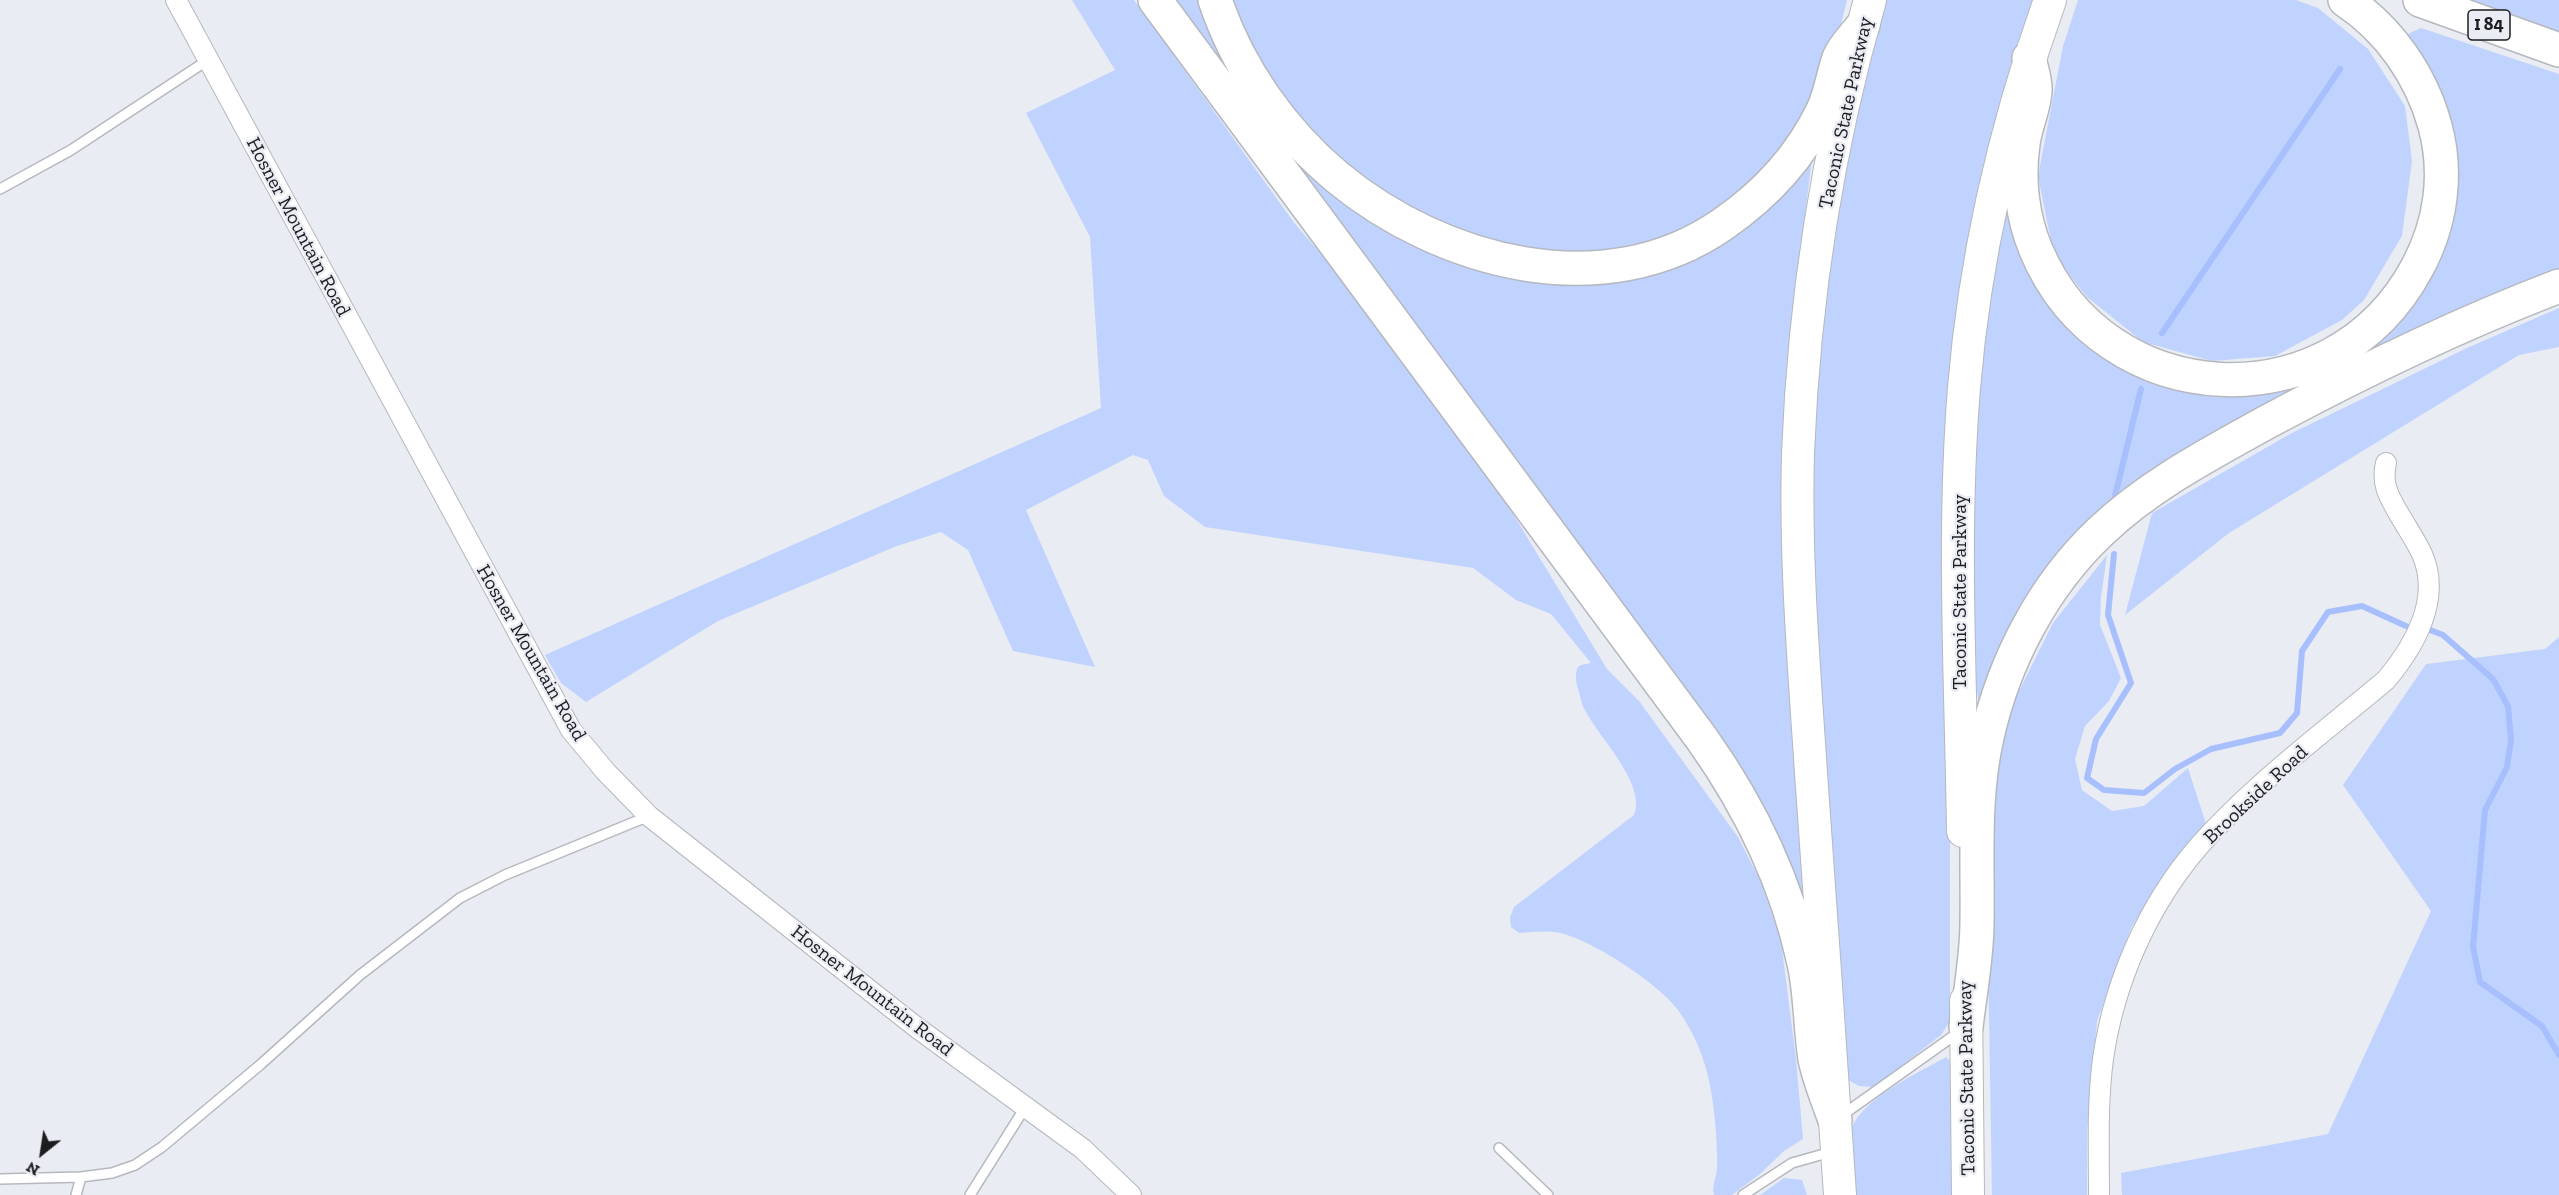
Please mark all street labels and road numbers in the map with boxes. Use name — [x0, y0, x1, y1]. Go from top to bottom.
road number: I 84 — [2468, 10, 2510, 40]
street label: Taconic State Parkway — [1814, 15, 1878, 211]
street label: Hosner Mountain Road — [241, 133, 355, 321]
street label: Taconic State Parkway — [1948, 494, 1972, 690]
street label: Hosner Mountain Road — [471, 561, 591, 745]
street label: Brookside Road — [2199, 741, 2313, 849]
street label: Hosner Mountain Road — [786, 920, 958, 1062]
street label: Taconic State Parkway — [1953, 980, 1981, 1176]

